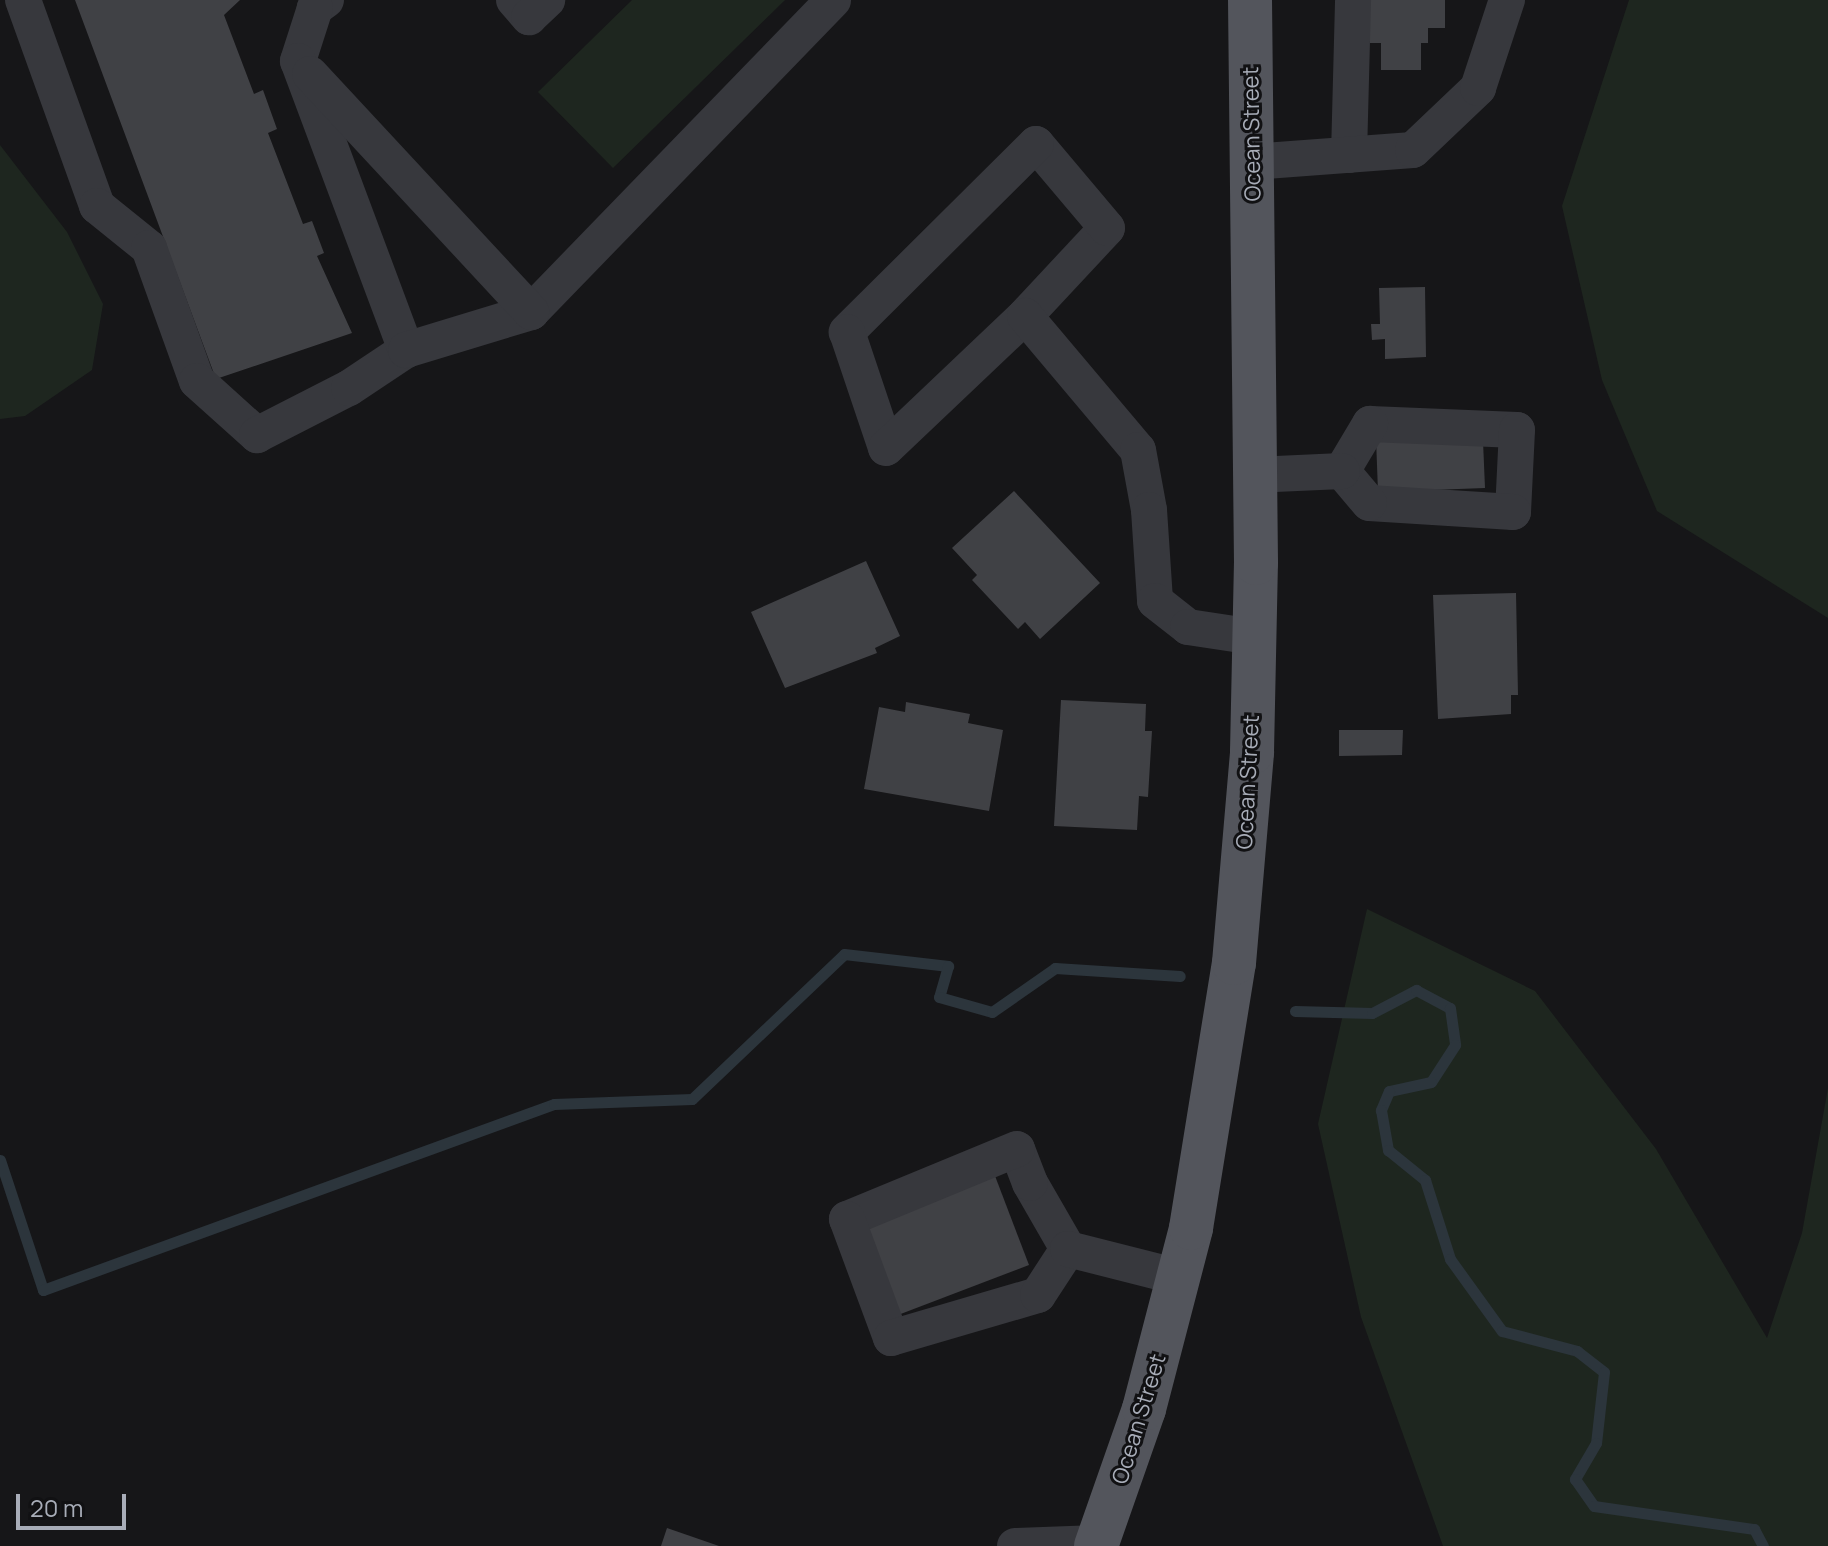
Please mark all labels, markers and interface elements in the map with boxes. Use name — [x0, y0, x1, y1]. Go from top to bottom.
street label: Ocean Street — [1238, 66, 1266, 202]
street label: Ocean Street — [1231, 714, 1265, 850]
street label: Ocean Street — [1107, 1351, 1171, 1487]
scale bar — [20, 1478, 130, 1528]
text: 20 m — [30, 1491, 83, 1524]

